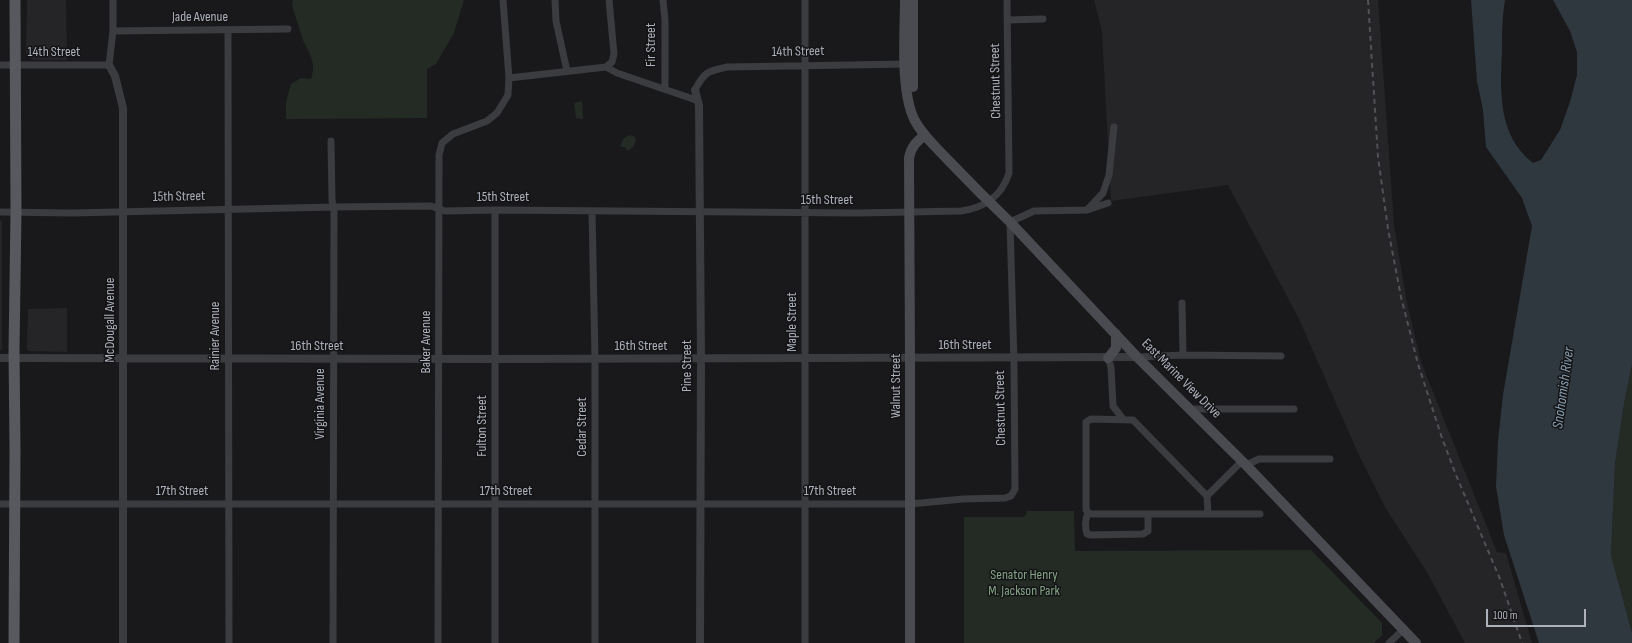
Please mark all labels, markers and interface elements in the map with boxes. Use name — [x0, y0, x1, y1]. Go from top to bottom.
street label: Jade Avenue — [172, 9, 228, 25]
street label: Fir Street — [643, 23, 659, 67]
street label: 14th Street — [771, 43, 825, 61]
street label: Chestnut Street — [987, 43, 1005, 119]
street label: 14th Street — [28, 44, 80, 60]
street label: 15th Street — [153, 188, 205, 206]
street label: 15th Street — [477, 189, 529, 205]
street label: 15th Street — [801, 192, 853, 208]
street label: McDougall Avenue — [102, 278, 118, 362]
street label: Maple Street — [784, 292, 800, 352]
street label: Rainier Avenue — [207, 302, 223, 370]
street label: Baker Avenue — [418, 311, 434, 373]
street label: East Marine View Drive — [1138, 336, 1224, 422]
street label: 16th Street — [938, 337, 992, 353]
street label: 16th Street — [290, 338, 344, 354]
street label: 16th Street — [614, 338, 668, 354]
street label: Pine Street — [679, 340, 695, 392]
water label: Snohomish River — [1549, 346, 1579, 430]
street label: Walnut Street — [888, 354, 904, 418]
street label: Virginia Avenue — [312, 368, 328, 440]
street label: Chestnut Street — [992, 370, 1010, 446]
street label: Fulton Street — [474, 395, 490, 457]
street label: Cedar Street — [574, 397, 590, 457]
street label: 17th Street — [156, 483, 208, 499]
street label: 17th Street — [480, 483, 532, 499]
street label: 17th Street — [804, 483, 856, 499]
park label: Senator Henry M. Jackson Park — [988, 567, 1060, 600]
scale bar — [1488, 601, 1588, 627]
text: 100 m — [1493, 608, 1518, 623]

